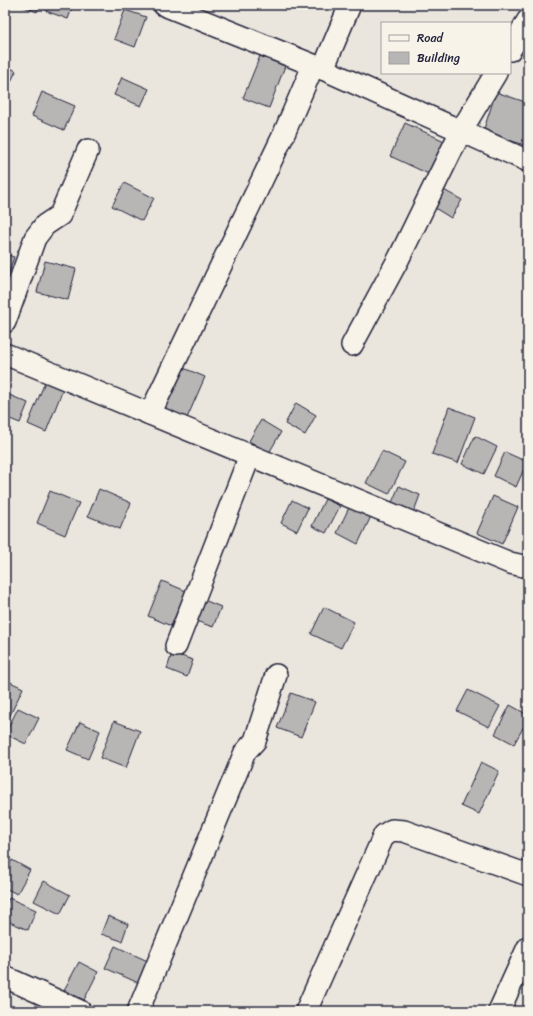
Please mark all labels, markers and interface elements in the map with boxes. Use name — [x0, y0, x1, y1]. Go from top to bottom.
legend — [381, 22, 511, 74]
text: Road — [417, 27, 444, 49]
text: Building — [417, 47, 460, 69]

